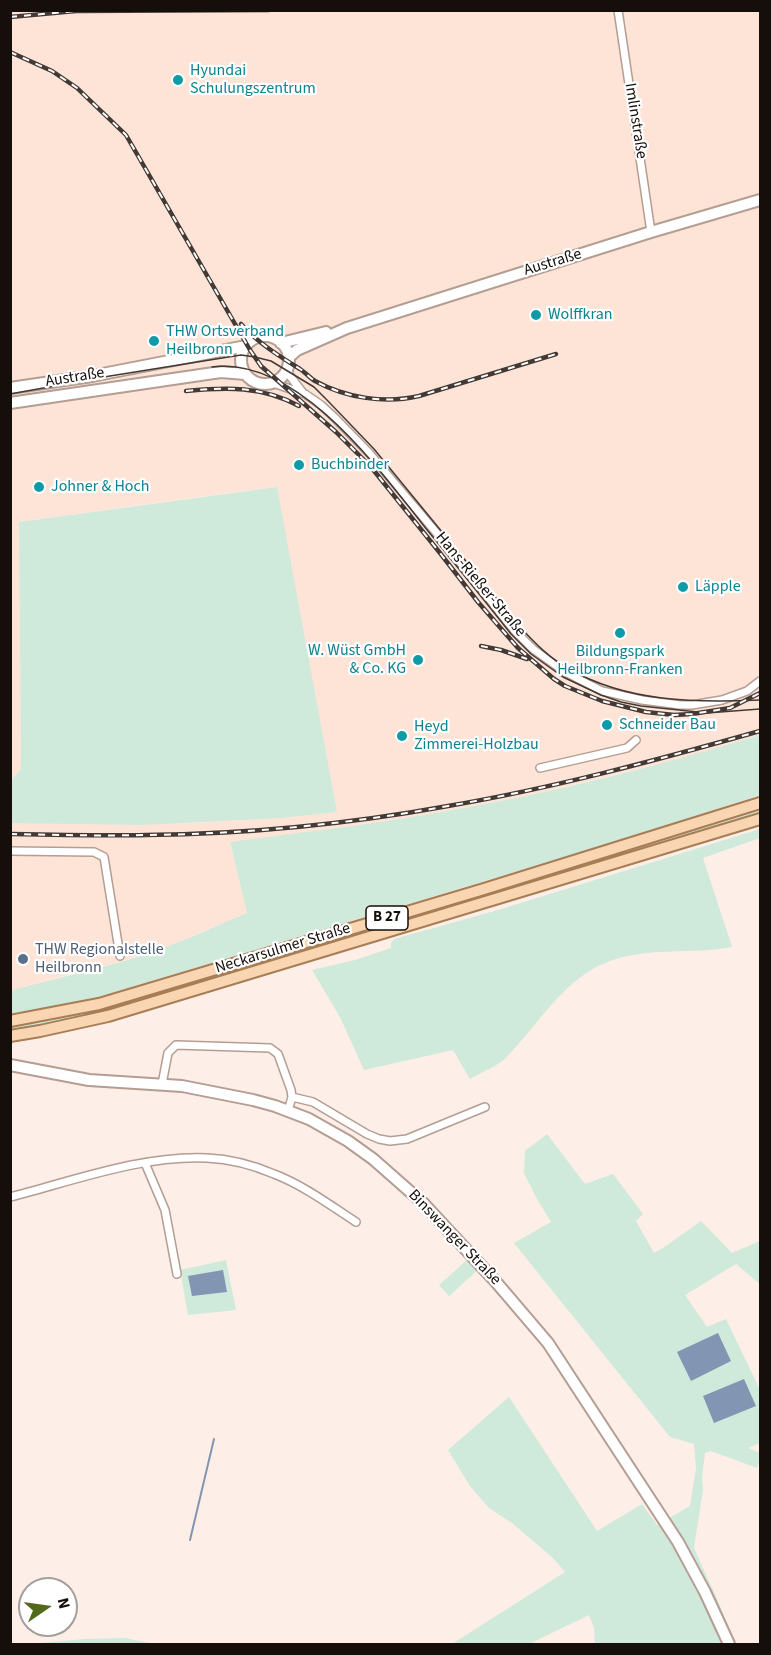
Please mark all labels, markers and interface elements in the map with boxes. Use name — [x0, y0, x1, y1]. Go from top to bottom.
place label: Hyundai Schulungszentrum — [190, 61, 316, 99]
marker: Hyundai Schulungszentrum — [171, 73, 185, 87]
street label: Imlinstraße — [620, 82, 650, 160]
street label: Austraße — [522, 245, 584, 281]
place label: Wolffkran — [548, 305, 612, 325]
marker: Wolffkran — [529, 308, 543, 322]
place label: THW Ortsverband Heilbronn — [166, 322, 284, 360]
marker: THW Ortsverband Heilbronn — [147, 334, 161, 348]
street label: Austraße — [44, 364, 106, 392]
place label: Buchbinder — [311, 455, 389, 475]
marker: Buchbinder — [292, 458, 306, 472]
place label: Johner & Hoch — [51, 477, 150, 497]
marker: Johner & Hoch — [32, 480, 46, 494]
street label: Hans-Rießer-Straße — [431, 529, 529, 641]
place label: Läpple — [695, 577, 741, 597]
marker: Läpple — [676, 580, 690, 594]
marker: Bildungspark Heilbronn-Franken — [613, 626, 627, 640]
place label: W. Wüst GmbH & Co. KG — [308, 641, 406, 679]
place label: Bildungspark Heilbronn-Franken — [557, 642, 683, 680]
marker: W. Wüst GmbH & Co. KG — [411, 653, 425, 667]
place label: Schneider Bau — [619, 715, 716, 735]
place label: Heyd Zimmerei-Holzbau — [414, 717, 539, 755]
marker: Schneider Bau — [600, 718, 614, 732]
marker: Heyd Zimmerei-Holzbau — [395, 729, 409, 743]
road number: B 27 — [366, 906, 408, 930]
street label: Neckarsulmer Straße — [213, 919, 353, 979]
place label: THW Regionalstelle Heilbronn — [35, 940, 164, 978]
marker: THW Regionalstelle Heilbronn — [16, 952, 30, 966]
street label: Binswanger Straße — [404, 1186, 504, 1290]
north arrow — [18, 1577, 78, 1637]
text: N — [52, 1596, 76, 1611]

